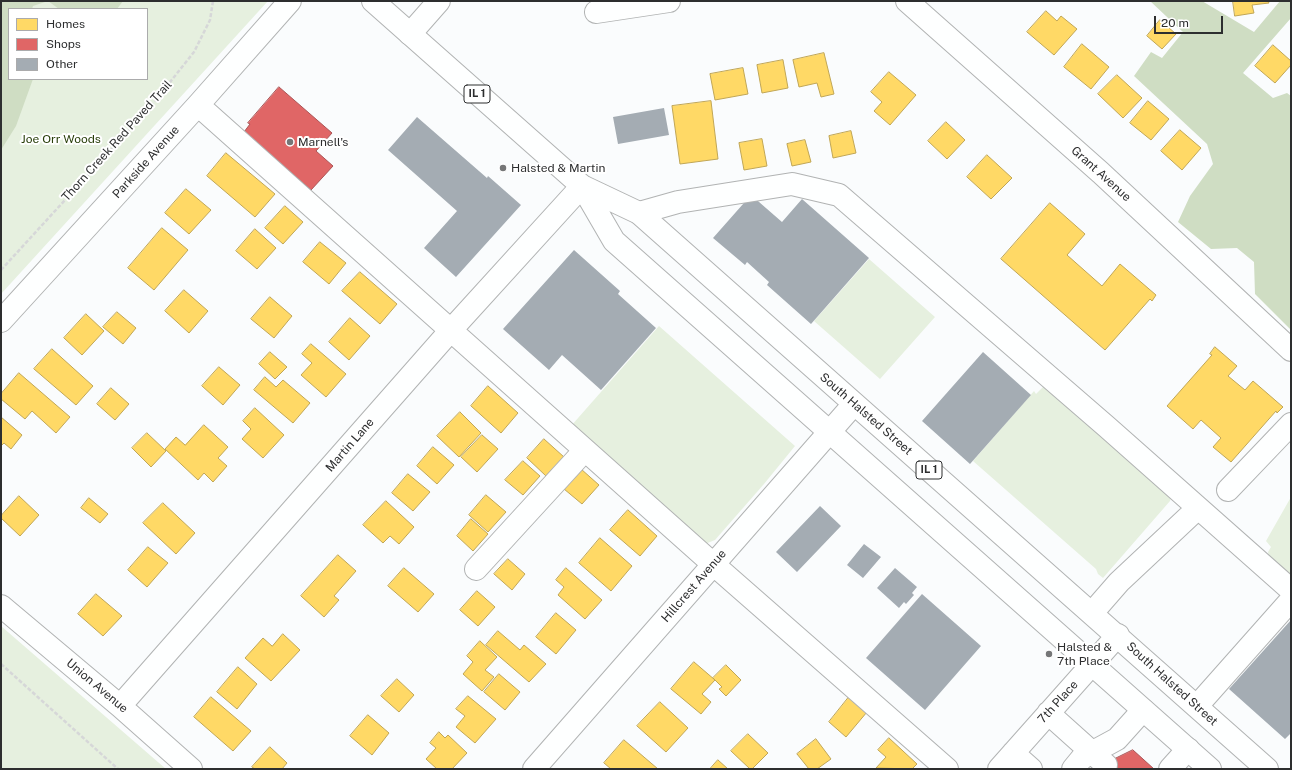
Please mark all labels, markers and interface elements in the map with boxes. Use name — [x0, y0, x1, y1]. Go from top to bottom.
legend — [8, 8, 148, 80]
scale bar — [1156, 8, 1225, 34]
text: 20 m — [1161, 16, 1189, 30]
text: Homes — [46, 17, 85, 31]
text: Shops — [46, 37, 81, 51]
text: Other — [46, 57, 78, 71]
street label: Thorn Creek Red Paved Trail — [59, 78, 175, 204]
road number: IL 1 — [464, 85, 490, 103]
street label: Parkside Avenue — [110, 123, 182, 201]
park label: Joe Orr Woods — [21, 132, 101, 146]
place label: Marnell's — [298, 135, 348, 149]
marker: Marnell's — [285, 137, 295, 147]
street label: Grant Avenue — [1068, 143, 1134, 205]
place label: Halsted & Martin — [511, 161, 605, 175]
marker: Halsted & Martin — [498, 163, 508, 173]
street label: South Halsted Street — [817, 370, 915, 458]
street label: Martin Lane — [323, 415, 377, 475]
road number: IL 1 — [916, 461, 942, 479]
street label: Hillcrest Avenue — [659, 547, 729, 625]
street label: South Halsted Street — [1123, 639, 1221, 729]
place label: Halsted & 7th Place — [1057, 640, 1112, 668]
marker: Halsted & 7th Place — [1044, 649, 1054, 659]
street label: Union Avenue — [63, 656, 131, 716]
street label: 7th Place — [1035, 678, 1081, 726]

